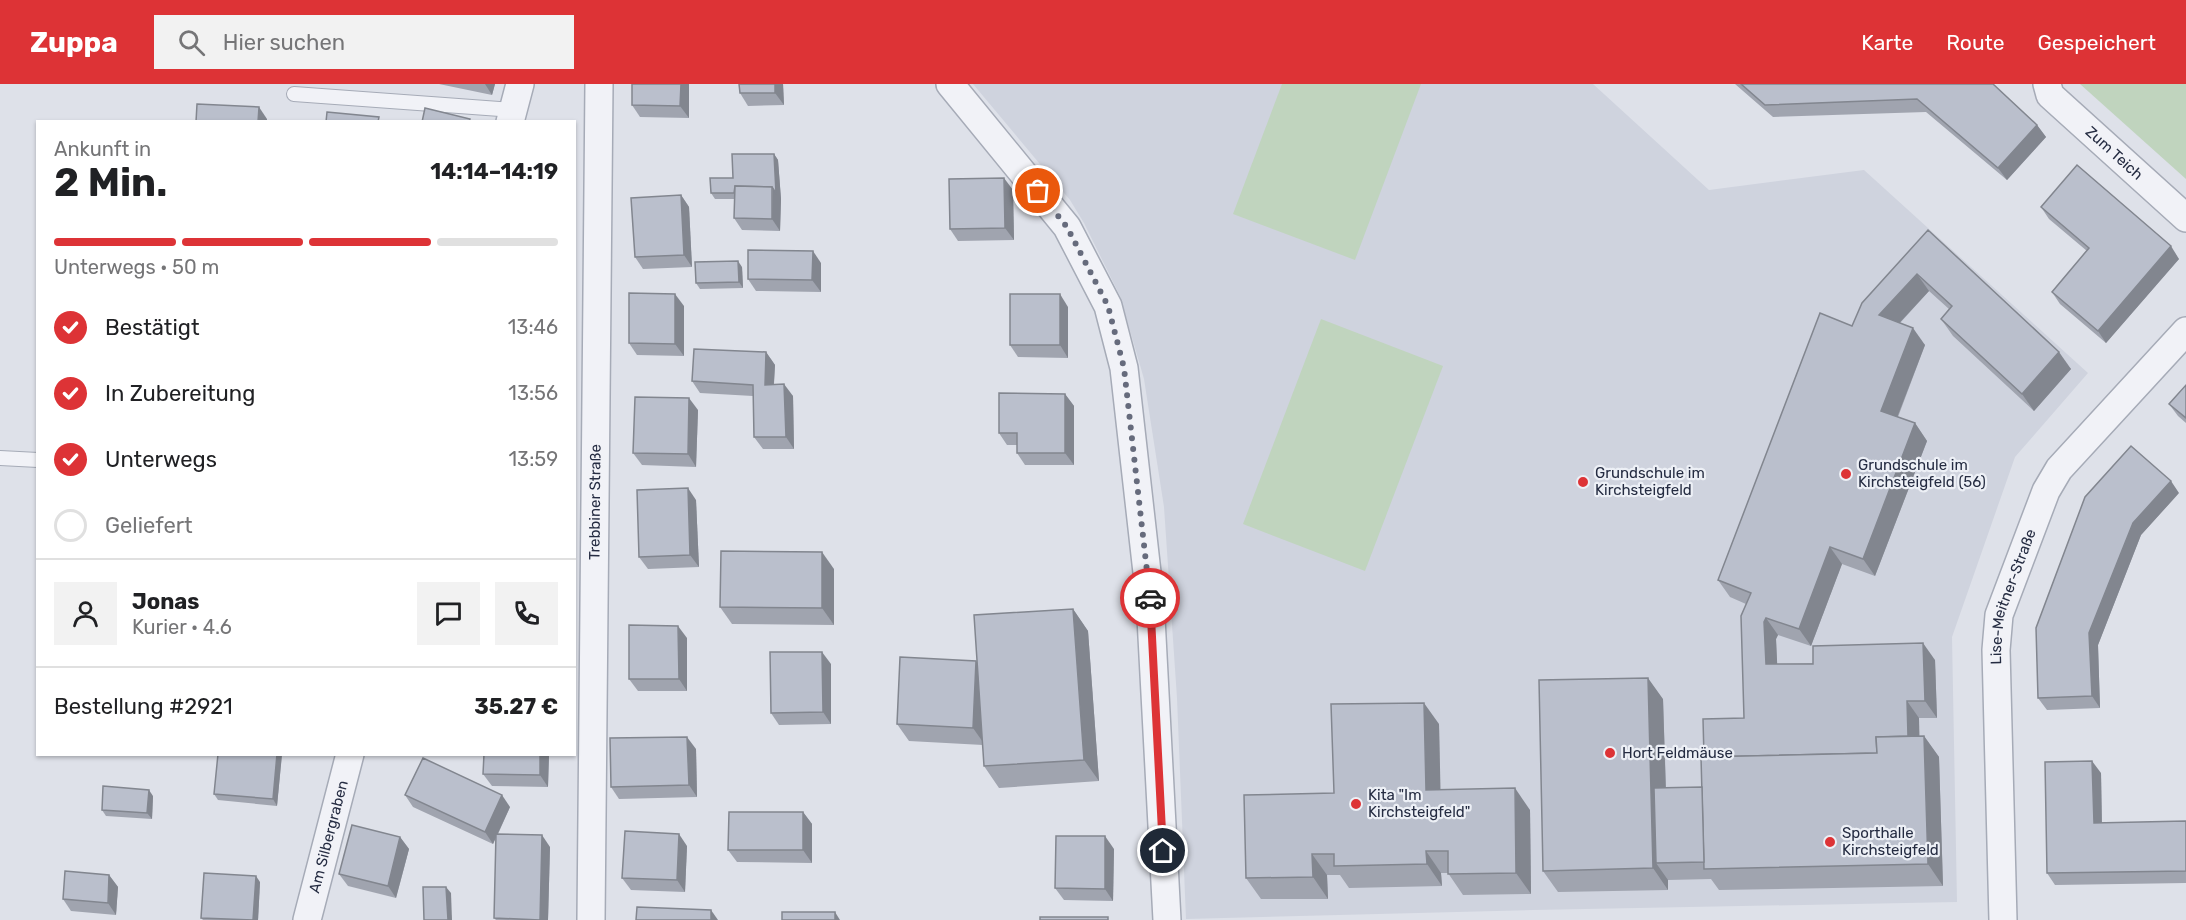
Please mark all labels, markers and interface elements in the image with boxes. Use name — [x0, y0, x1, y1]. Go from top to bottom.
search box — [154, 15, 574, 69]
text: Zuppa — [30, 26, 118, 59]
icon: search — [175, 26, 208, 59]
text: Hier suchen — [223, 29, 345, 56]
text: Karte — [1861, 30, 1913, 55]
text: Route — [1946, 30, 2005, 55]
text: Gespeichert — [2038, 30, 2156, 55]
street label: Zum Teich — [2082, 123, 2147, 184]
text: Ankunft in — [54, 137, 151, 161]
text: 14:14–14:19 — [430, 158, 558, 185]
text: 2 Min. — [54, 160, 167, 206]
pin — [1012, 165, 1063, 216]
icon: bag — [1021, 174, 1054, 207]
text: Unterwegs · 50 m — [54, 255, 219, 279]
icon: check — [54, 311, 87, 344]
text: Bestätigt — [105, 314, 200, 341]
text: 13:46 — [508, 315, 558, 339]
icon: check — [54, 377, 87, 410]
text: In Zubereitung — [105, 380, 255, 407]
text: 13:56 — [508, 381, 558, 405]
icon: check — [54, 443, 87, 476]
street label: Trebbiner Straße — [585, 444, 605, 560]
text: Unterwegs — [105, 446, 217, 473]
text: 13:59 — [509, 447, 558, 471]
place label: Grundschule im Kirchsteigfeld (56) — [1858, 456, 1986, 491]
place label: Grundschule im Kirchsteigfeld — [1595, 464, 1705, 499]
marker: Grundschule im Kirchsteigfeld (56) — [1839, 467, 1853, 481]
marker: Grundschule im Kirchsteigfeld — [1576, 475, 1590, 489]
text: Geliefert — [105, 512, 193, 539]
street label: Lise-Meitner-Straße — [1987, 526, 2040, 665]
courier — [1120, 568, 1180, 628]
button: person — [54, 582, 117, 645]
button: chat — [417, 582, 480, 645]
button: phone — [495, 582, 558, 645]
icon: car — [1134, 582, 1167, 615]
text: Jonas — [132, 588, 200, 615]
text: Kurier · 4.6 — [132, 615, 232, 639]
text: Bestellung #2921 — [54, 693, 233, 720]
text: 35.27 € — [474, 693, 558, 720]
place label: Hort Feldmäuse — [1622, 744, 1733, 762]
marker: Hort Feldmäuse — [1603, 746, 1617, 760]
street label: Am Silbergraben — [305, 778, 352, 895]
place label: Kita "Im Kirchsteigfeld" — [1368, 786, 1470, 821]
marker: Kita "Im Kirchsteigfeld" — [1349, 797, 1363, 811]
place label: Sporthalle Kirchsteigfeld — [1842, 824, 1939, 859]
pin — [1137, 825, 1188, 876]
icon: home — [1146, 834, 1179, 867]
marker: Sporthalle Kirchsteigfeld — [1823, 835, 1837, 849]

